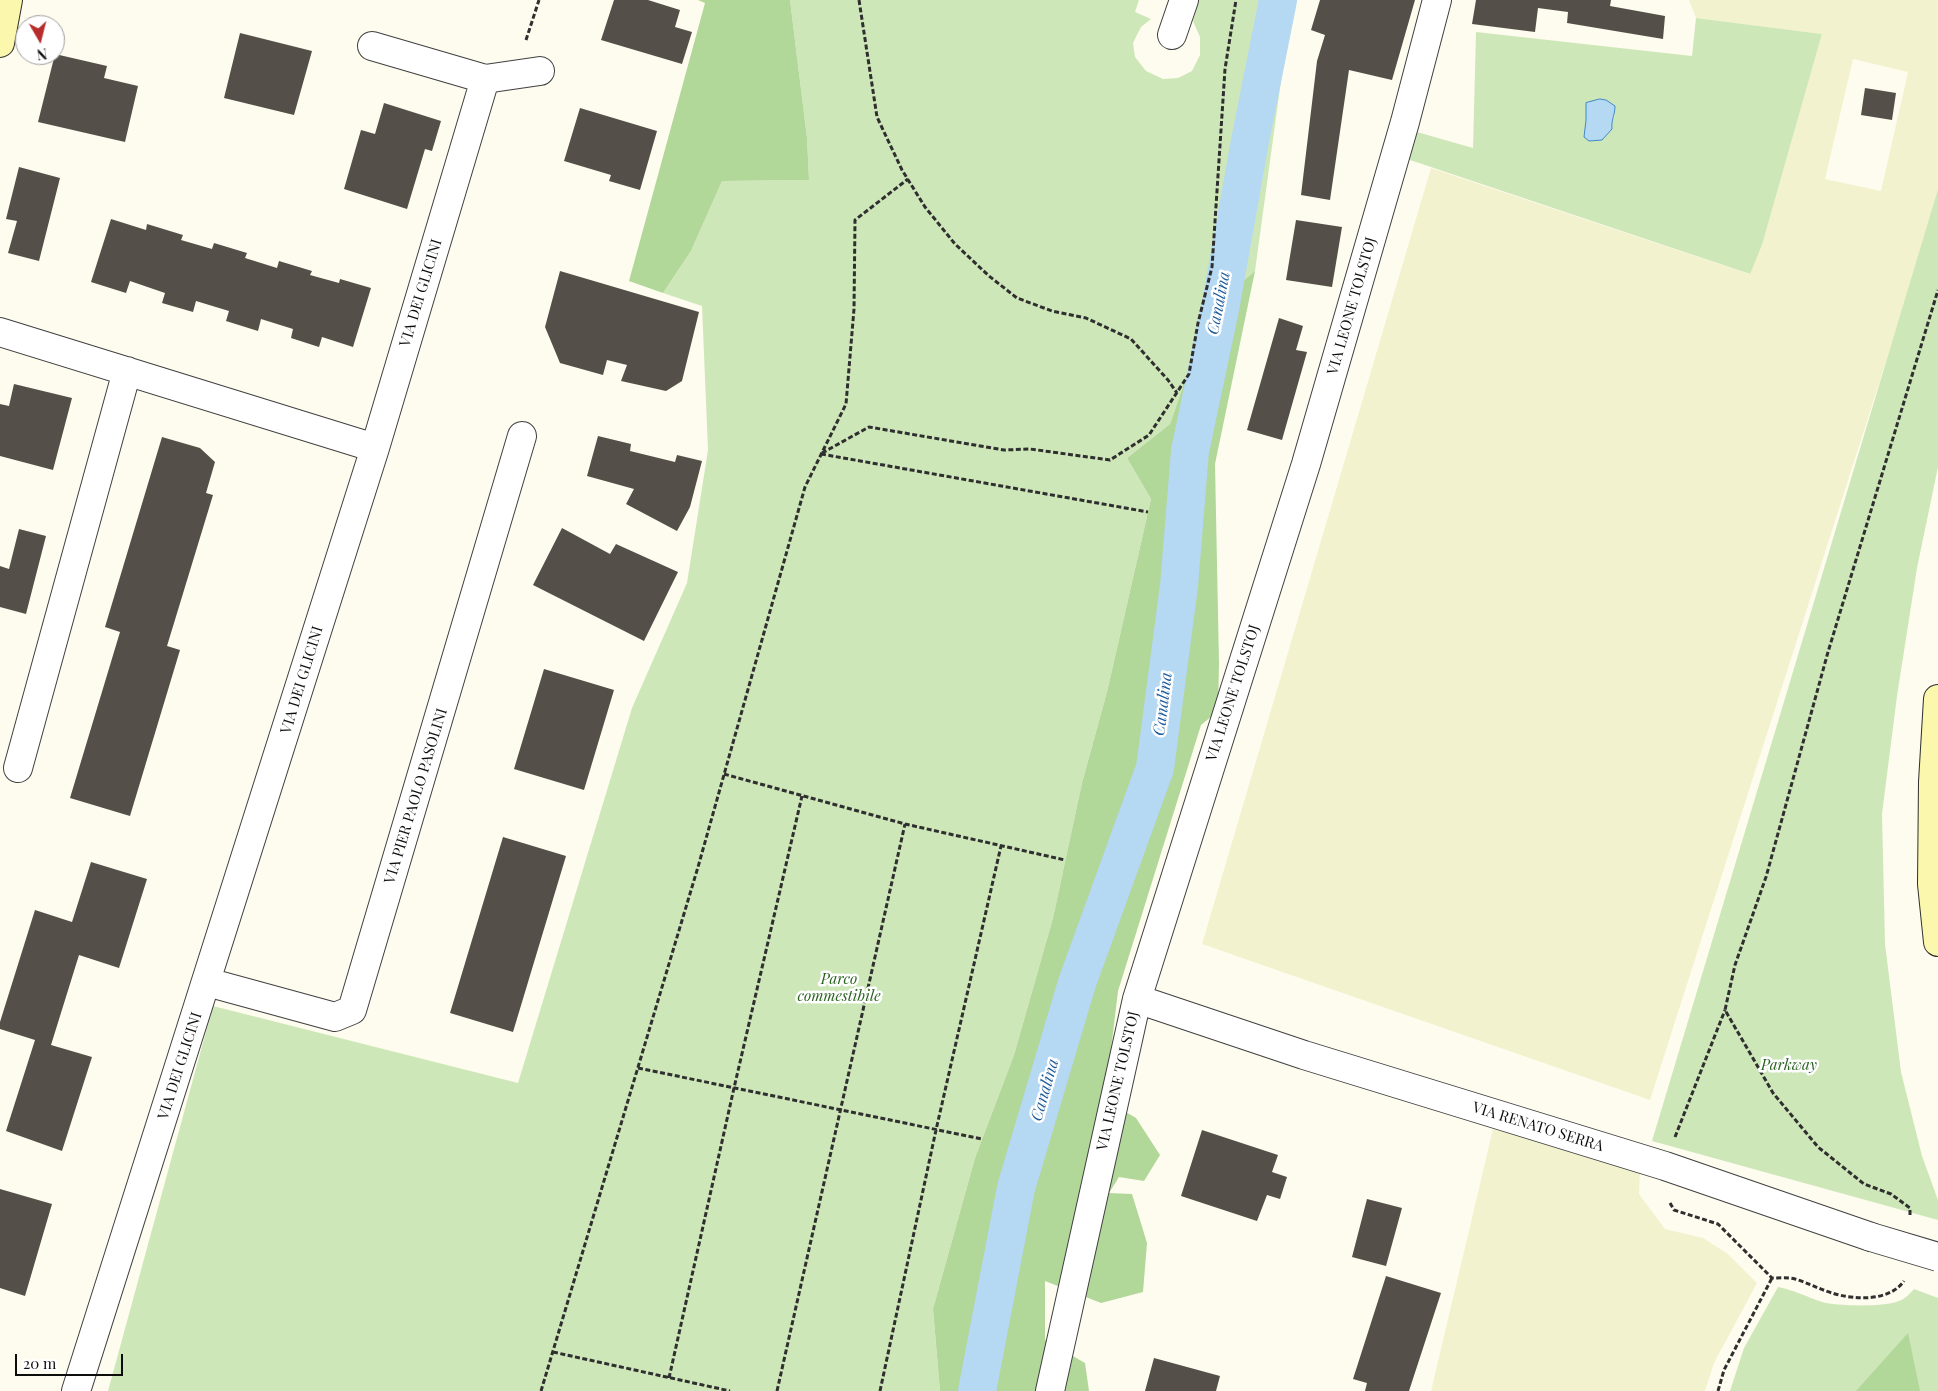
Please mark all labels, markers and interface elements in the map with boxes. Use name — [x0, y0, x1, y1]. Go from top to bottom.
north arrow — [15, 15, 65, 65]
text: N — [36, 44, 48, 64]
street label: VIA LEONE TOLSTOJ — [1324, 235, 1380, 377]
street label: VIA DEI GLICINI — [396, 237, 446, 349]
water label: Canalina — [1204, 270, 1234, 336]
street label: VIA LEONE TOLSTOJ — [1202, 622, 1264, 764]
street label: VIA DEI GLICINI — [277, 624, 327, 736]
water label: Canalina — [1150, 671, 1176, 737]
street label: VIA PIER PAOLO PASOLINI — [381, 706, 451, 886]
park label: Parco commestibile — [797, 970, 881, 1005]
street label: VIA DEI GLICINI — [154, 1010, 206, 1122]
street label: VIA LEONE TOLSTOJ — [1093, 1010, 1143, 1152]
park label: Parkway — [1761, 1056, 1817, 1074]
water label: Canalina — [1027, 1057, 1063, 1123]
street label: VIA RENATO SERRA — [1470, 1099, 1606, 1155]
scale bar — [18, 1344, 125, 1376]
text: 20 m — [23, 1353, 56, 1373]

